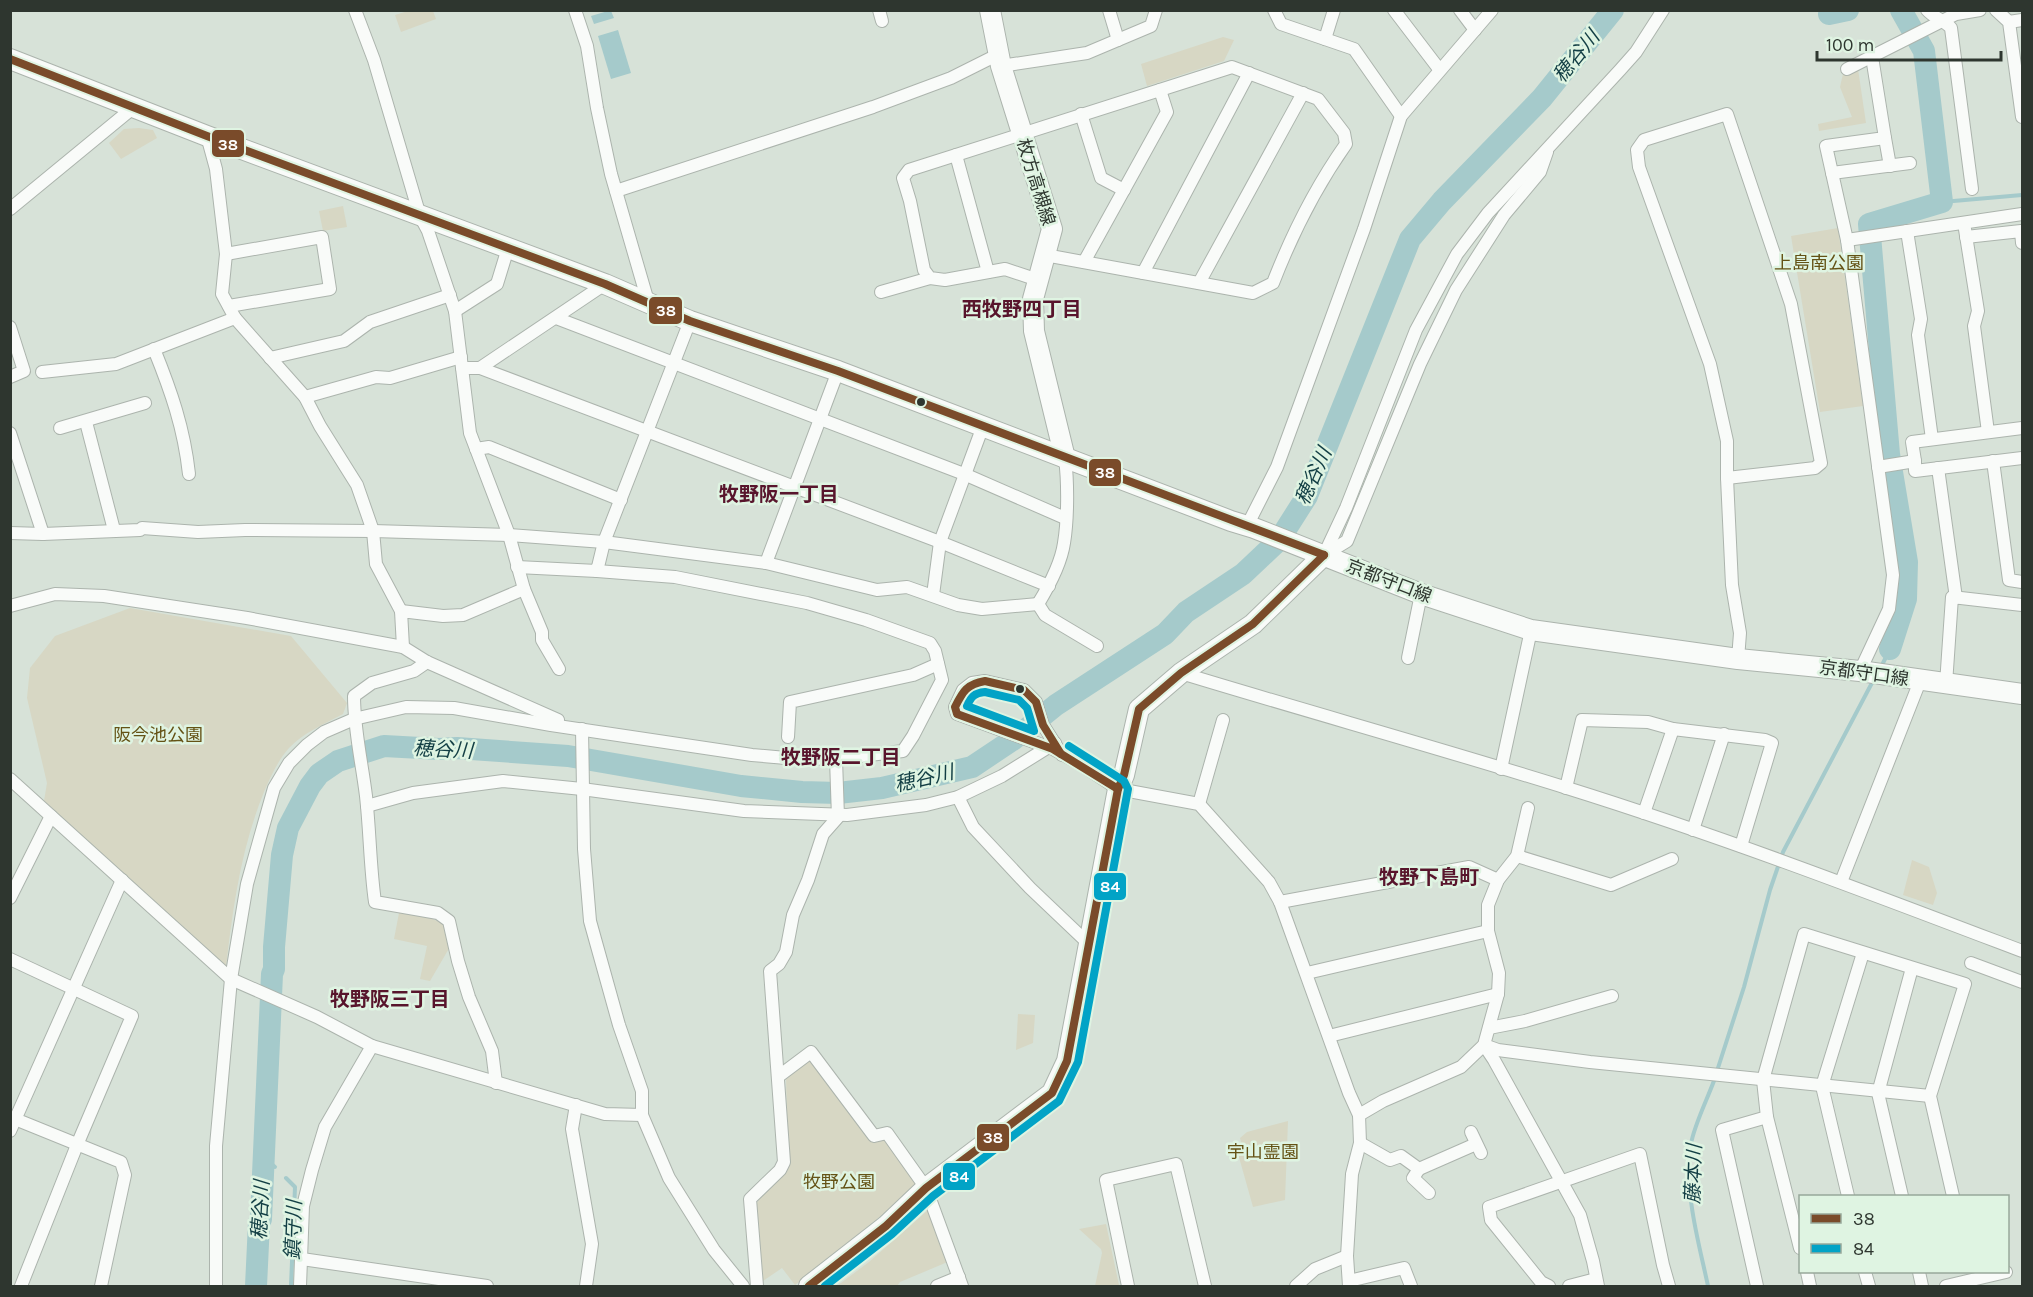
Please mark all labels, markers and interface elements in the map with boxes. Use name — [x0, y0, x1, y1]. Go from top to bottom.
water label: 穂谷川 — [1549, 24, 1605, 87]
scale bar — [1817, 24, 2002, 62]
text: 100 m — [1826, 34, 1874, 56]
line badge: 38 — [211, 129, 245, 158]
text: 38 — [218, 135, 238, 154]
street label: 枚方高槻線 — [1012, 136, 1060, 228]
park label: 上島南公園 — [1774, 252, 1864, 274]
line badge: 38 — [648, 296, 683, 325]
district label: 西牧野四丁目 — [962, 298, 1082, 321]
text: 38 — [656, 301, 676, 320]
unlabelled marker — [915, 396, 927, 408]
water label: 穂谷川 — [1291, 442, 1337, 508]
line badge: 38 — [1088, 458, 1122, 487]
text: 38 — [1095, 463, 1115, 482]
district label: 牧野阪一丁目 — [719, 483, 839, 506]
street label: 京都守口線 — [1343, 555, 1435, 607]
street label: 京都守口線 — [1818, 656, 1910, 690]
unlabelled marker — [1014, 683, 1026, 695]
park label: 阪今池公園 — [113, 724, 203, 746]
water label: 穂谷川 — [412, 736, 476, 763]
district label: 牧野阪二丁目 — [781, 746, 901, 769]
water label: 穂谷川 — [892, 760, 958, 796]
district label: 牧野下島町 — [1379, 866, 1479, 889]
line badge: 84 — [1093, 872, 1127, 901]
text: 84 — [1100, 877, 1120, 896]
district label: 牧野阪三丁目 — [330, 988, 450, 1011]
line badge: 38 — [976, 1123, 1010, 1152]
text: 38 — [983, 1128, 1003, 1147]
park label: 宇山霊園 — [1227, 1141, 1299, 1163]
water label: 藤本川 — [1681, 1142, 1706, 1204]
line badge: 84 — [942, 1162, 976, 1191]
text: 84 — [949, 1167, 969, 1186]
park label: 牧野公園 — [803, 1171, 875, 1193]
water label: 穂谷川 — [247, 1177, 274, 1241]
legend — [1799, 1195, 2009, 1273]
water label: 鎮守川 — [281, 1198, 306, 1260]
text: 38 — [1853, 1208, 1875, 1230]
text: 84 — [1853, 1238, 1874, 1260]

